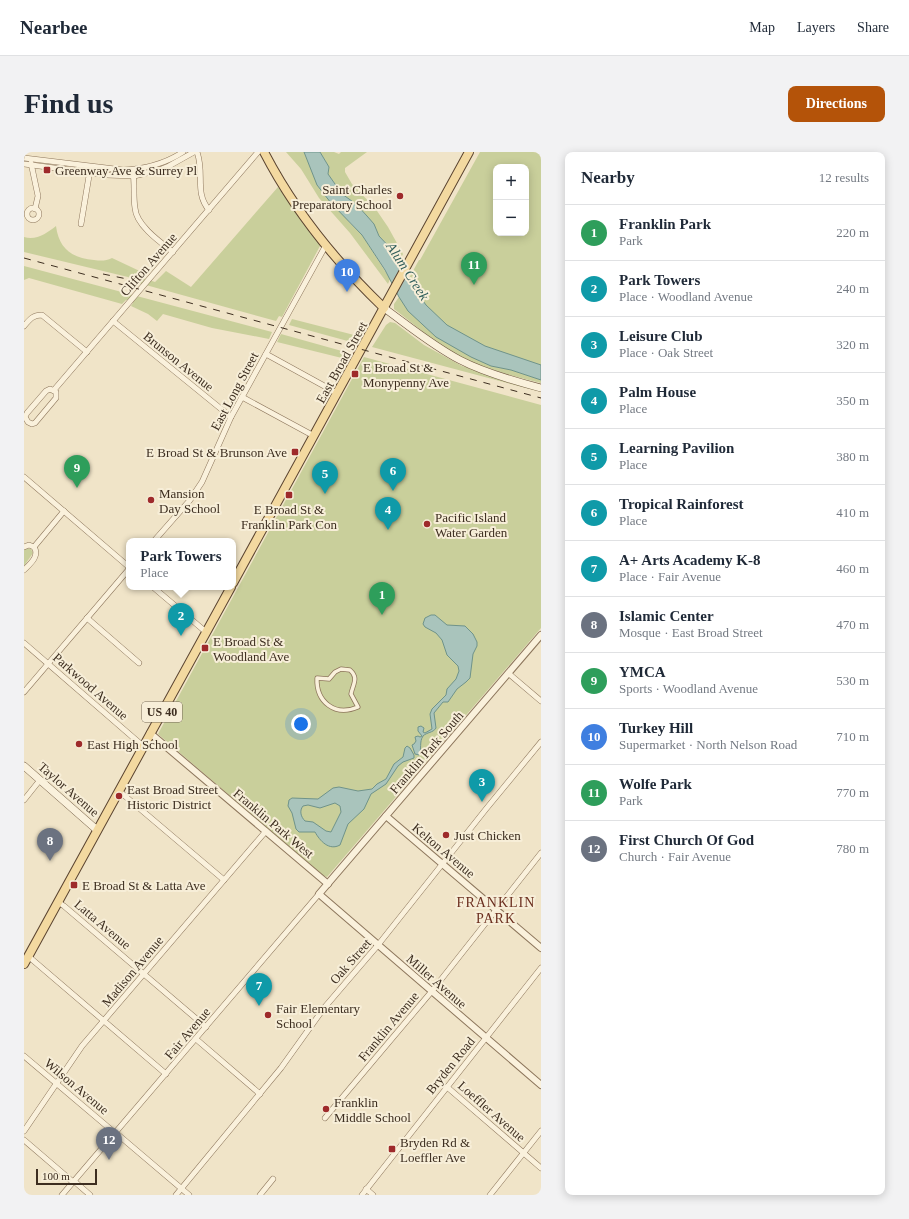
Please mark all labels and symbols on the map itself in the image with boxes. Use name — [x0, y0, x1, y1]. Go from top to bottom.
place label: Greenway Ave & Surrey Pl — [55, 163, 197, 178]
marker: Greenway Ave & Surrey Pl — [42, 165, 52, 175]
place label: Saint Charles Preparatory School — [292, 182, 392, 212]
marker: Saint Charles Preparatory School — [395, 191, 405, 201]
street label: Clifton Avenue — [117, 229, 180, 299]
water label: Alum Creek — [383, 239, 432, 304]
pin: 11 — [461, 252, 487, 285]
pin: 10 — [334, 259, 360, 292]
street label: East Broad Street — [313, 318, 370, 406]
street label: Brunson Avenue — [141, 328, 217, 394]
street label: East Long Street — [207, 349, 262, 433]
place label: E Broad St & Monypenny Ave — [363, 360, 449, 390]
marker: E Broad St & Monypenny Ave — [350, 369, 360, 379]
place label: E Broad St & Brunson Ave — [146, 445, 287, 460]
marker: E Broad St & Brunson Ave — [290, 447, 300, 457]
pin: 9 — [64, 455, 90, 488]
pin: 6 — [380, 458, 406, 491]
pin: 5 — [312, 461, 338, 494]
place label: Mansion Day School — [159, 486, 220, 516]
marker: E Broad St & Franklin Park Con — [284, 490, 294, 500]
marker: Mansion Day School — [146, 495, 156, 505]
pin: 4 — [375, 497, 401, 530]
place label: E Broad St & Franklin Park Con — [241, 502, 338, 532]
place label: Pacific Island Water Garden — [435, 510, 508, 540]
marker: Pacific Island Water Garden — [422, 519, 432, 529]
pin: 1 — [369, 582, 395, 615]
pin: 2 — [168, 603, 194, 636]
place label: E Broad St & Woodland Ave — [213, 634, 290, 664]
marker: E Broad St & Woodland Ave — [200, 643, 210, 653]
street label: Parkwood Avenue — [50, 650, 132, 723]
road number: US 40 — [142, 702, 182, 722]
street label: Franklin Park South — [386, 708, 467, 797]
your location — [291, 714, 311, 734]
place label: East High School — [87, 737, 178, 752]
marker: East High School — [74, 739, 84, 749]
street label: Taylor Avenue — [35, 759, 102, 820]
pin: 3 — [469, 769, 495, 802]
place label: East Broad Street Historic District — [127, 782, 218, 812]
street label: Franklin Park West — [231, 786, 317, 861]
marker: East Broad Street Historic District — [114, 791, 124, 801]
street label: Kelton Avenue — [409, 820, 478, 881]
pin: 8 — [37, 828, 63, 861]
place label: Just Chicken — [454, 828, 521, 843]
marker: Just Chicken — [441, 830, 451, 840]
place label: E Broad St & Latta Ave — [82, 878, 206, 893]
marker: E Broad St & Latta Ave — [69, 880, 79, 890]
district label: FRANKLIN PARK — [457, 895, 535, 926]
street label: Latta Avenue — [72, 897, 134, 952]
street label: Madison Avenue — [99, 933, 166, 1010]
street label: Oak Street — [327, 935, 374, 987]
street label: Miller Avenue — [404, 951, 470, 1012]
pin: 7 — [246, 973, 272, 1006]
street label: Franklin Avenue — [355, 988, 422, 1064]
place label: Fair Elementary School — [276, 1001, 361, 1031]
street label: Fair Avenue — [161, 1004, 214, 1062]
marker: Fair Elementary School — [263, 1010, 273, 1020]
street label: Bryden Road — [423, 1033, 478, 1097]
street label: Wilson Avenue — [42, 1055, 112, 1118]
street label: Loeffler Avenue — [455, 1078, 529, 1145]
place label: Franklin Middle School — [334, 1095, 411, 1125]
marker: Franklin Middle School — [321, 1104, 331, 1114]
pin: 12 — [96, 1127, 122, 1160]
place label: Bryden Rd & Loeffler Ave — [400, 1135, 470, 1165]
marker: Bryden Rd & Loeffler Ave — [387, 1144, 397, 1154]
scale bar — [36, 1167, 97, 1186]

